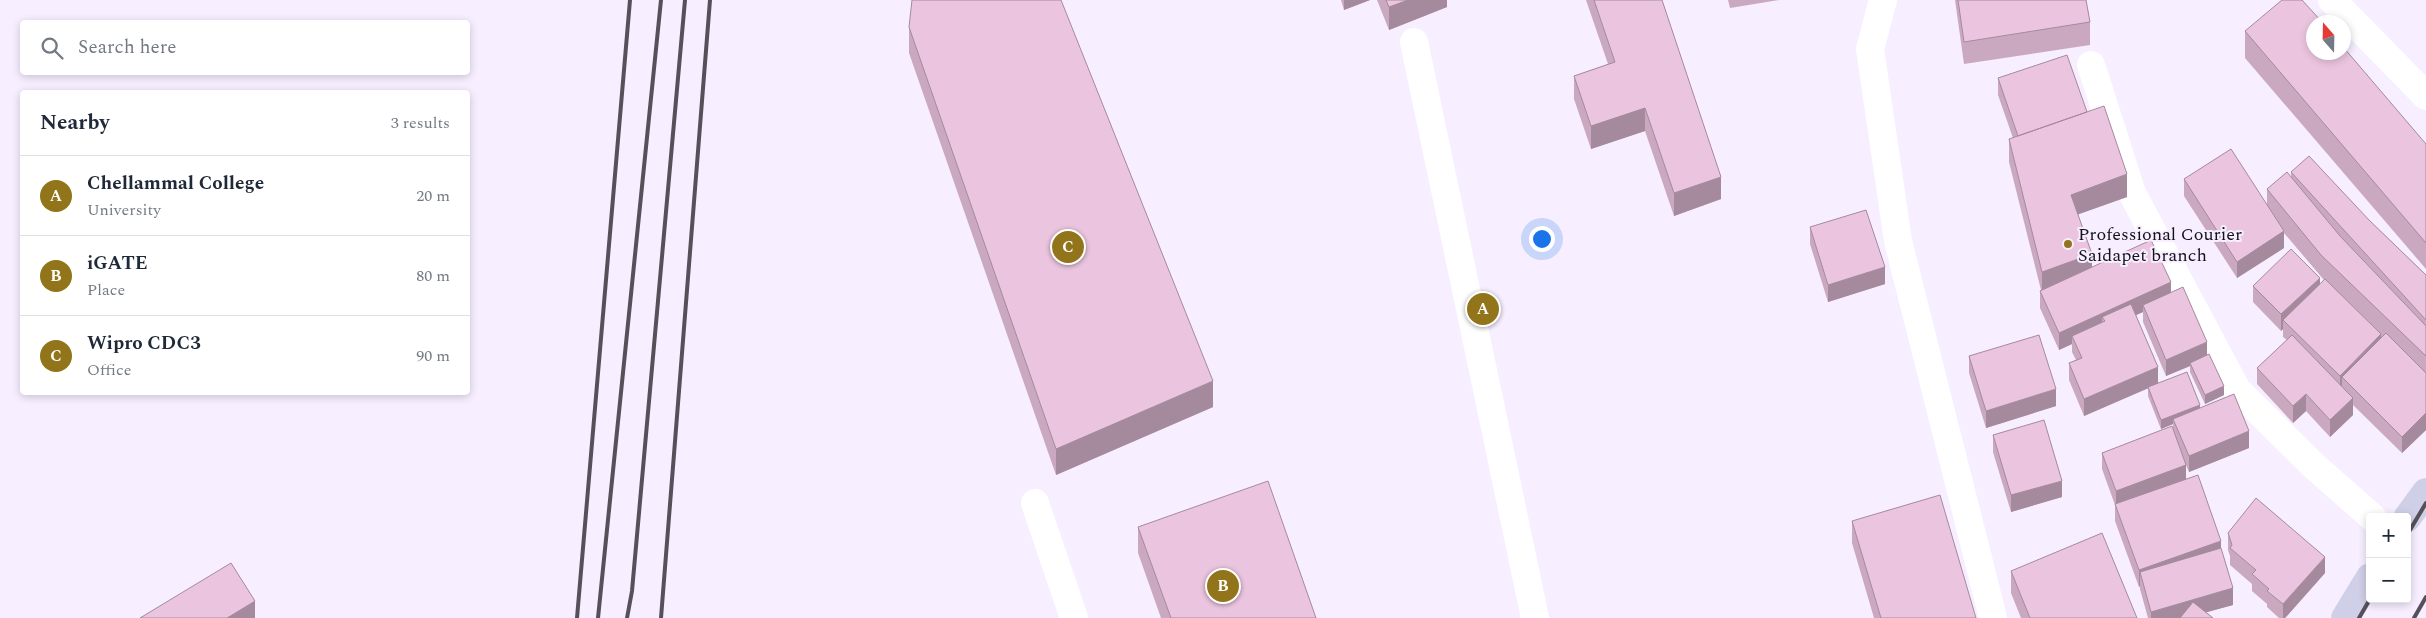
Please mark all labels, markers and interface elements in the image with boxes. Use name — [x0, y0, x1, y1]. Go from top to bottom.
north arrow — [2306, 15, 2351, 60]
search box — [20, 20, 470, 75]
text: Search here — [78, 33, 177, 62]
icon: search — [38, 34, 66, 62]
text: Nearby — [40, 107, 110, 139]
text: 3 results — [391, 111, 450, 135]
text: Chellammal College — [87, 169, 264, 198]
text: A — [50, 184, 62, 208]
text: 20 m — [416, 184, 450, 208]
text: University — [87, 198, 161, 222]
place label: Professional Courier Saidapet branch — [2078, 221, 2242, 269]
your location — [1529, 226, 1555, 252]
pin: C — [1052, 228, 1084, 266]
marker: Professional Courier Saidapet branch — [2062, 238, 2074, 250]
text: iGATE — [87, 249, 148, 278]
text: B — [50, 264, 62, 288]
text: 80 m — [416, 264, 450, 288]
text: Place — [87, 278, 125, 302]
pin: A — [1467, 290, 1499, 328]
text: Wipro CDC3 — [87, 329, 201, 358]
text: C — [50, 344, 62, 368]
text: 90 m — [416, 344, 450, 368]
text: Office — [87, 358, 131, 382]
map controls — [2366, 513, 2411, 603]
button: + — [2366, 513, 2411, 558]
button: − — [2366, 558, 2411, 603]
pin: B — [1207, 567, 1239, 605]

